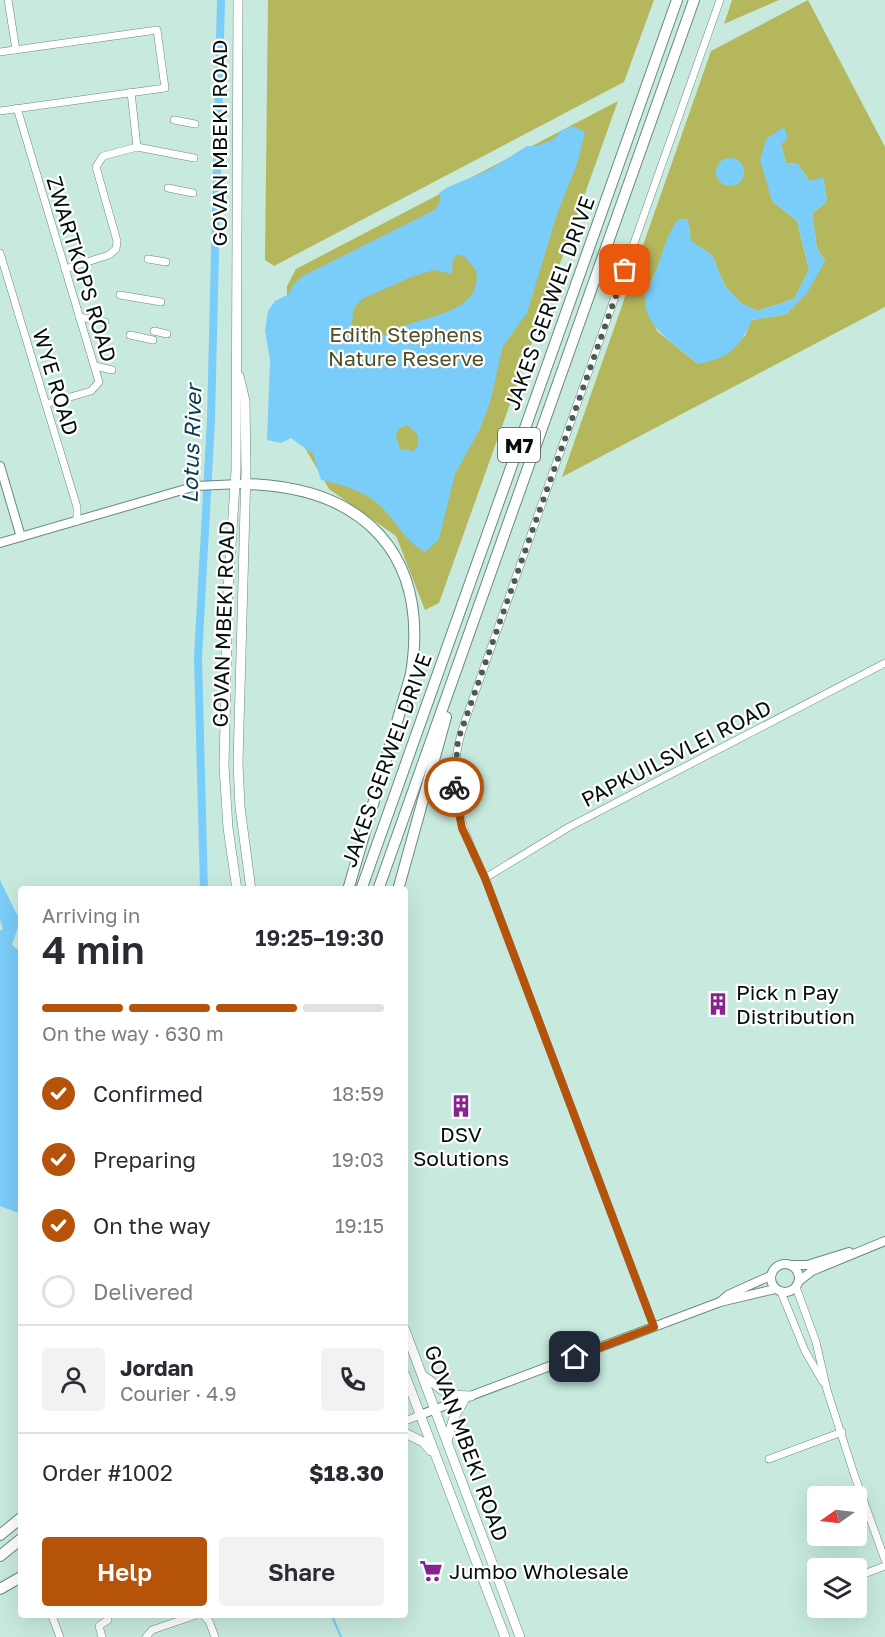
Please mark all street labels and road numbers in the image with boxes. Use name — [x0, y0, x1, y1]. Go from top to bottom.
street label: GOVAN MBEKI ROAD — [206, 40, 232, 246]
street label: ZWARTKOPS ROAD — [41, 173, 123, 365]
street label: JAKES GERWEL DRIVE — [498, 193, 600, 413]
street label: WYE ROAD — [27, 325, 85, 439]
road number: M7 — [498, 428, 540, 462]
street label: GOVAN MBEKI ROAD — [206, 520, 240, 728]
street label: JAKES GERWEL DRIVE — [335, 650, 437, 870]
street label: PAPKUILSVLEI ROAD — [577, 694, 775, 812]
street label: GOVAN MBEKI ROAD — [419, 1341, 515, 1545]

